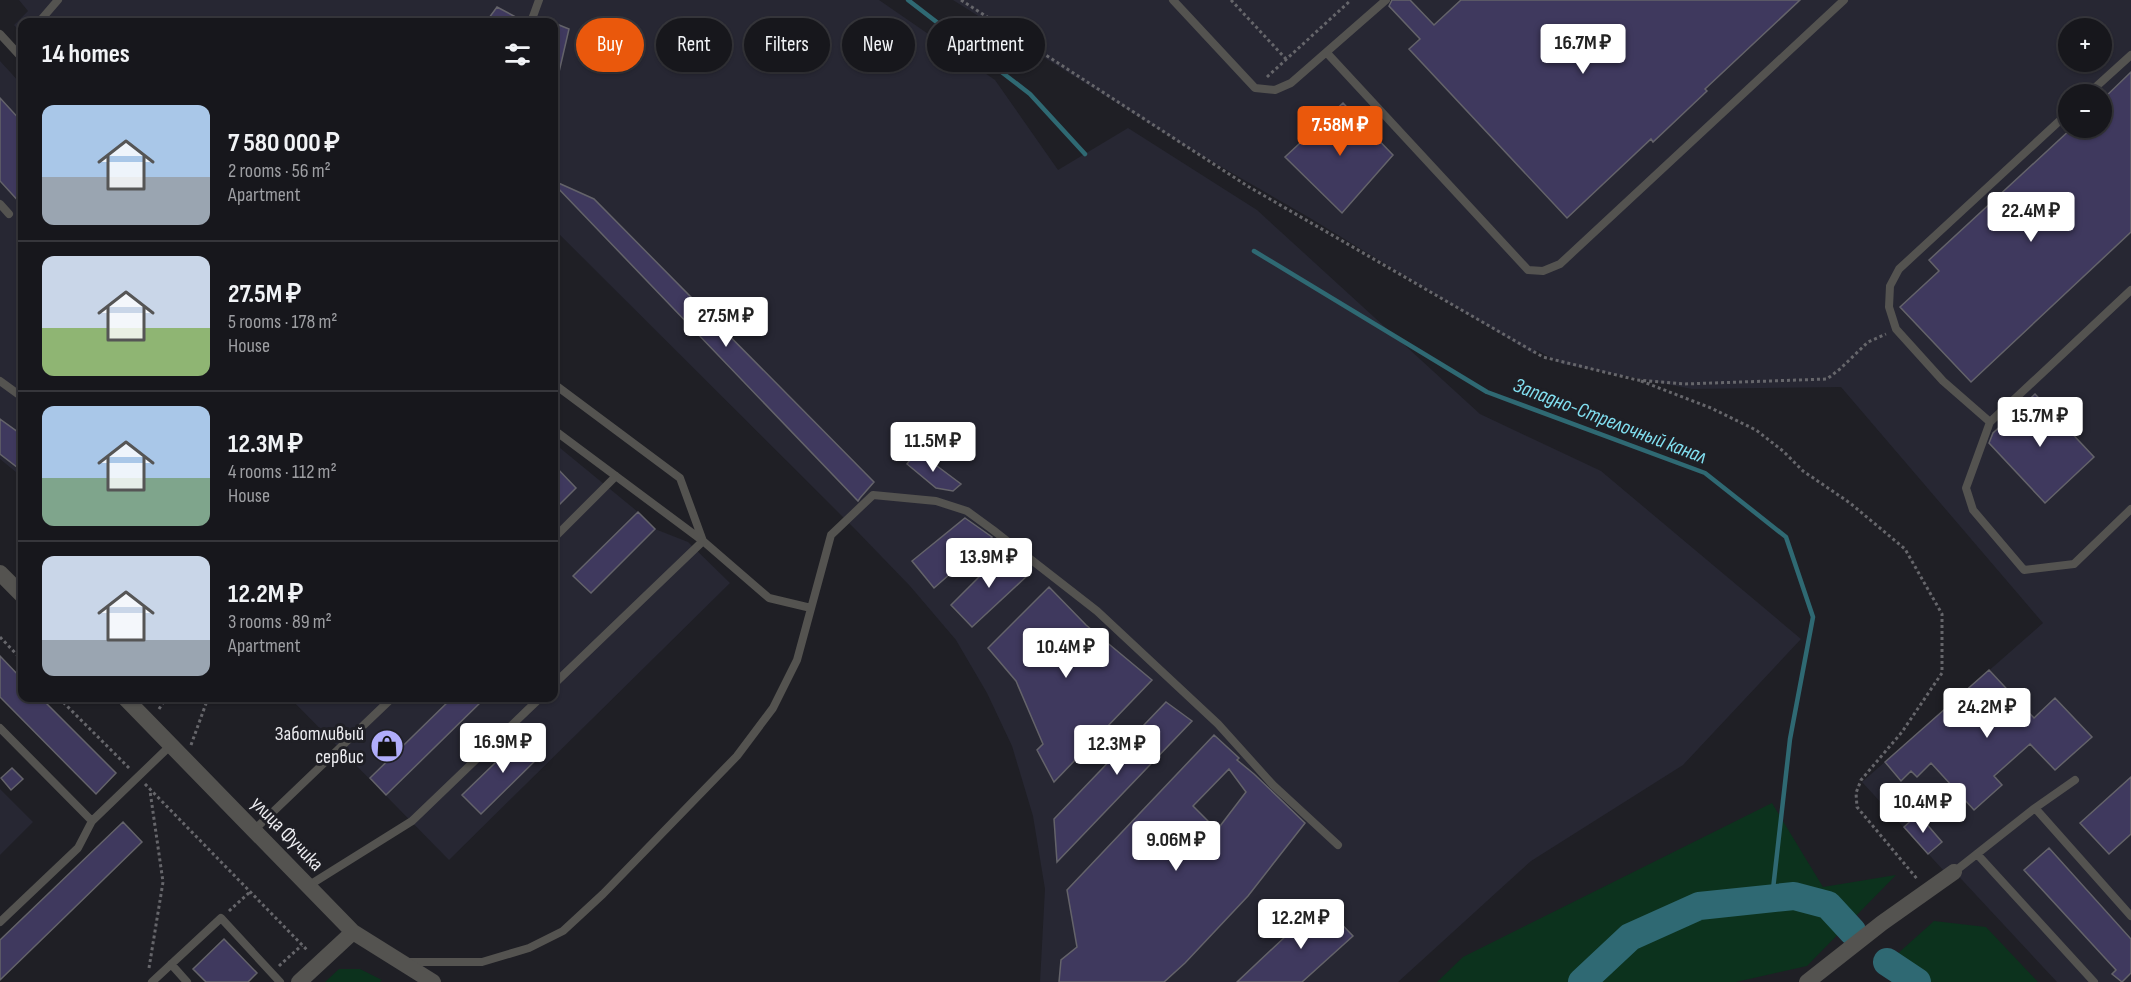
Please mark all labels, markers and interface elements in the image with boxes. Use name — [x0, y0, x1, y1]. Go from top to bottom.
chip: Buy — [576, 18, 644, 72]
chip: Rent — [656, 18, 732, 72]
chip: Filters — [744, 18, 830, 72]
chip: New — [842, 18, 915, 72]
chip: Apartment — [927, 18, 1045, 72]
map controls — [2058, 18, 2112, 138]
button: + — [2058, 18, 2112, 72]
pin: 16.7M ₽ — [1528, 24, 1638, 75]
text: 16.7M ₽ — [1555, 31, 1611, 55]
icon: filters — [501, 38, 534, 71]
text: 14 homes — [42, 39, 130, 70]
button: − — [2058, 84, 2112, 138]
pin: 7.58M ₽ — [1285, 106, 1395, 157]
text: 7.58M ₽ — [1311, 113, 1369, 137]
text: 7 580 000 ₽ — [228, 128, 340, 159]
icon: home — [90, 129, 162, 201]
text: 2 rooms · 56 m² — [228, 159, 331, 183]
text: Apartment — [228, 183, 301, 207]
pin: 22.4M ₽ — [1976, 192, 2086, 243]
text: 22.4M ₽ — [2002, 199, 2060, 223]
text: 27.5M ₽ — [228, 279, 301, 310]
icon: home — [90, 280, 162, 352]
pin: 27.5M ₽ — [671, 297, 781, 348]
text: 27.5M ₽ — [698, 304, 754, 328]
text: 5 rooms · 178 m² — [228, 310, 337, 334]
text: House — [228, 334, 270, 358]
water label: Западно-Стрелочный канал — [1510, 373, 1710, 469]
pin: 15.7M ₽ — [1985, 397, 2095, 448]
text: 15.7M ₽ — [2012, 404, 2068, 428]
pin: 11.5M ₽ — [878, 422, 988, 473]
text: 12.3M ₽ — [228, 429, 303, 460]
text: 11.5M ₽ — [905, 429, 961, 453]
icon: home — [90, 430, 162, 502]
text: 4 rooms · 112 m² — [228, 460, 337, 484]
text: House — [228, 484, 270, 508]
pin: 13.9M ₽ — [934, 538, 1044, 589]
text: 13.9M ₽ — [960, 545, 1018, 569]
text: 12.2M ₽ — [228, 579, 303, 610]
icon: home — [90, 580, 162, 652]
text: 3 rooms · 89 m² — [228, 610, 332, 634]
pin: 10.4M ₽ — [1011, 628, 1121, 679]
text: Apartment — [228, 634, 301, 658]
text: 10.4M ₽ — [1037, 635, 1095, 659]
pin: 24.2M ₽ — [1932, 688, 2042, 739]
text: 24.2M ₽ — [1957, 695, 2017, 719]
place label: Заботливый сервис — [275, 722, 364, 769]
pin: 16.9M ₽ — [448, 723, 558, 774]
pin: 12.3M ₽ — [1062, 725, 1172, 776]
shop icon: Заботливый сервис — [369, 728, 405, 764]
text: 16.9M ₽ — [474, 730, 532, 754]
text: 12.3M ₽ — [1088, 732, 1146, 756]
pin: 10.4M ₽ — [1868, 783, 1978, 834]
text: 10.4M ₽ — [1894, 790, 1952, 814]
street label: улица Фучика — [246, 792, 328, 876]
pin: 9.06M ₽ — [1121, 821, 1231, 872]
text: 9.06M ₽ — [1146, 828, 1206, 852]
pin: 12.2M ₽ — [1246, 899, 1356, 950]
text: 12.2M ₽ — [1272, 906, 1330, 930]

